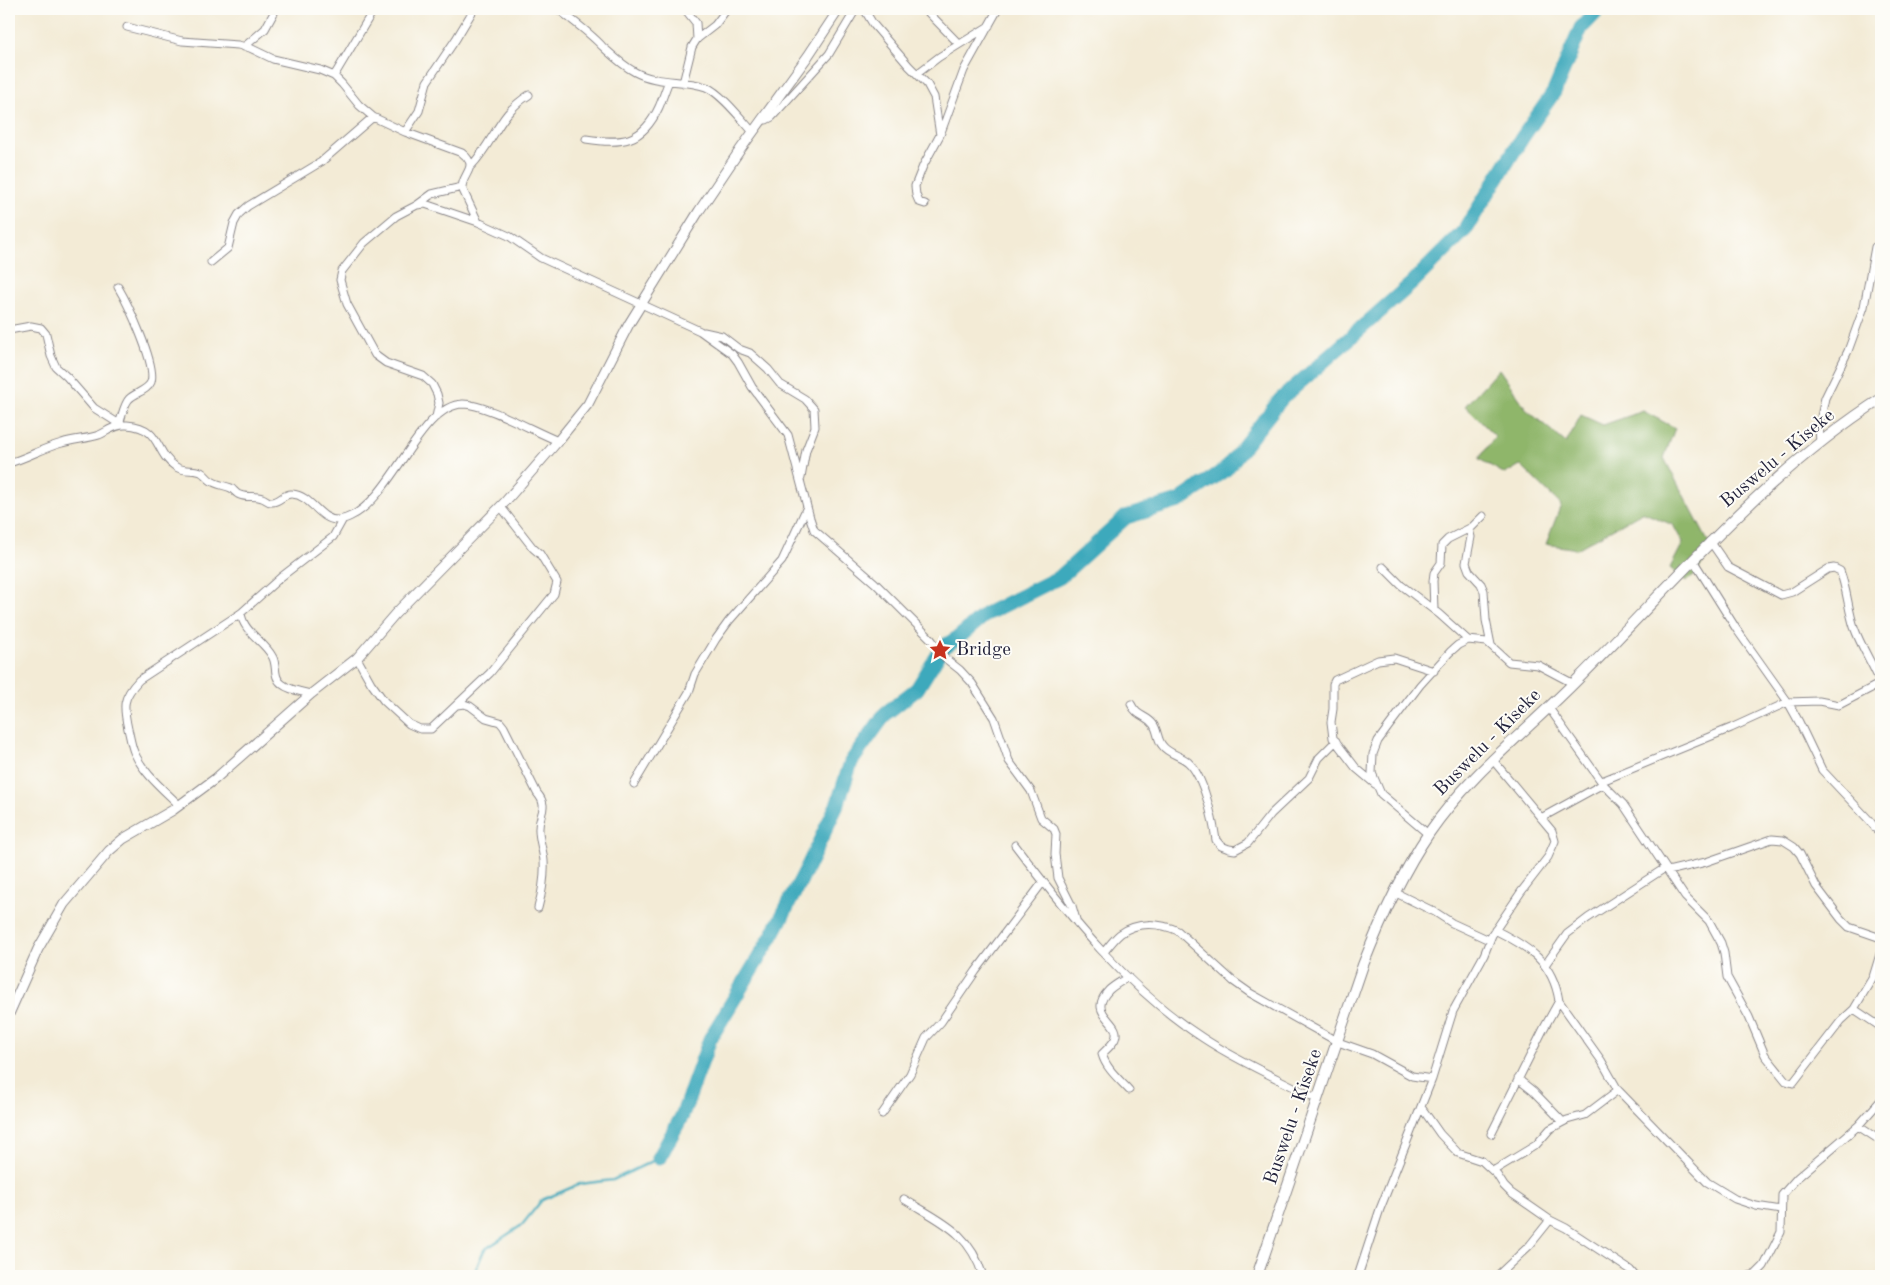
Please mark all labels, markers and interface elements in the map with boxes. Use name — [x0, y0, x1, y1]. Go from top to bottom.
street label: Buswelu - Kiseke — [1717, 406, 1839, 512]
place icon: Bridge — [927, 637, 953, 663]
place label: Bridge — [956, 641, 1011, 660]
street label: Buswelu - Kiseke — [1431, 686, 1545, 800]
street label: Buswelu - Kiseke — [1262, 1047, 1326, 1187]

